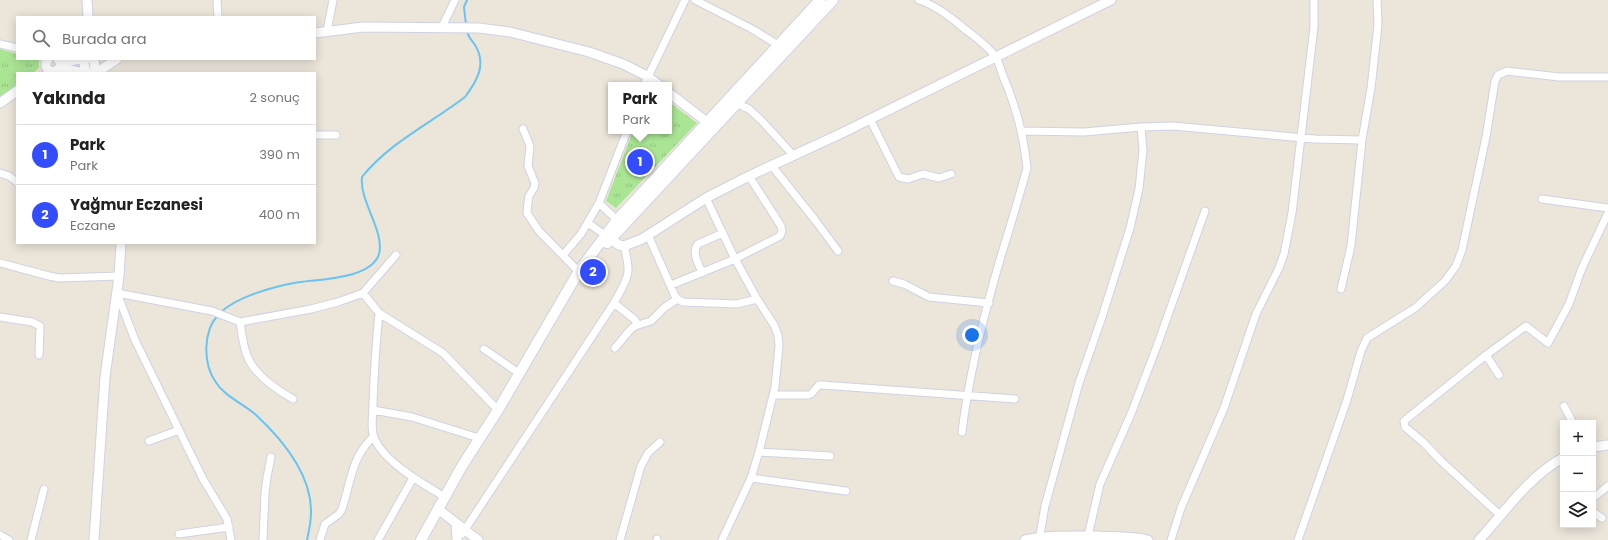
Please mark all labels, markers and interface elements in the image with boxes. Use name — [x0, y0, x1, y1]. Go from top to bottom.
search box — [16, 16, 316, 60]
icon: search — [30, 27, 52, 49]
text: Burada ara — [62, 28, 147, 49]
popup — [608, 82, 672, 134]
text: Yakında — [32, 86, 105, 110]
text: 2 sonuç — [249, 88, 300, 107]
text: Park — [622, 88, 658, 109]
text: Park — [622, 110, 650, 129]
text: Park — [70, 134, 105, 155]
text: 1 — [43, 145, 47, 164]
text: 390 m — [259, 145, 300, 164]
pin: 1 — [627, 147, 653, 177]
text: Park — [70, 156, 98, 175]
text: Yağmur Eczanesi — [70, 194, 203, 215]
text: 2 — [41, 205, 49, 224]
text: 400 m — [259, 205, 300, 224]
text: Eczane — [70, 216, 116, 235]
pin: 2 — [580, 257, 606, 287]
your location — [962, 325, 982, 345]
map controls — [1560, 420, 1596, 528]
button: + — [1560, 420, 1596, 456]
button: − — [1560, 456, 1596, 492]
button: layers — [1560, 492, 1596, 528]

